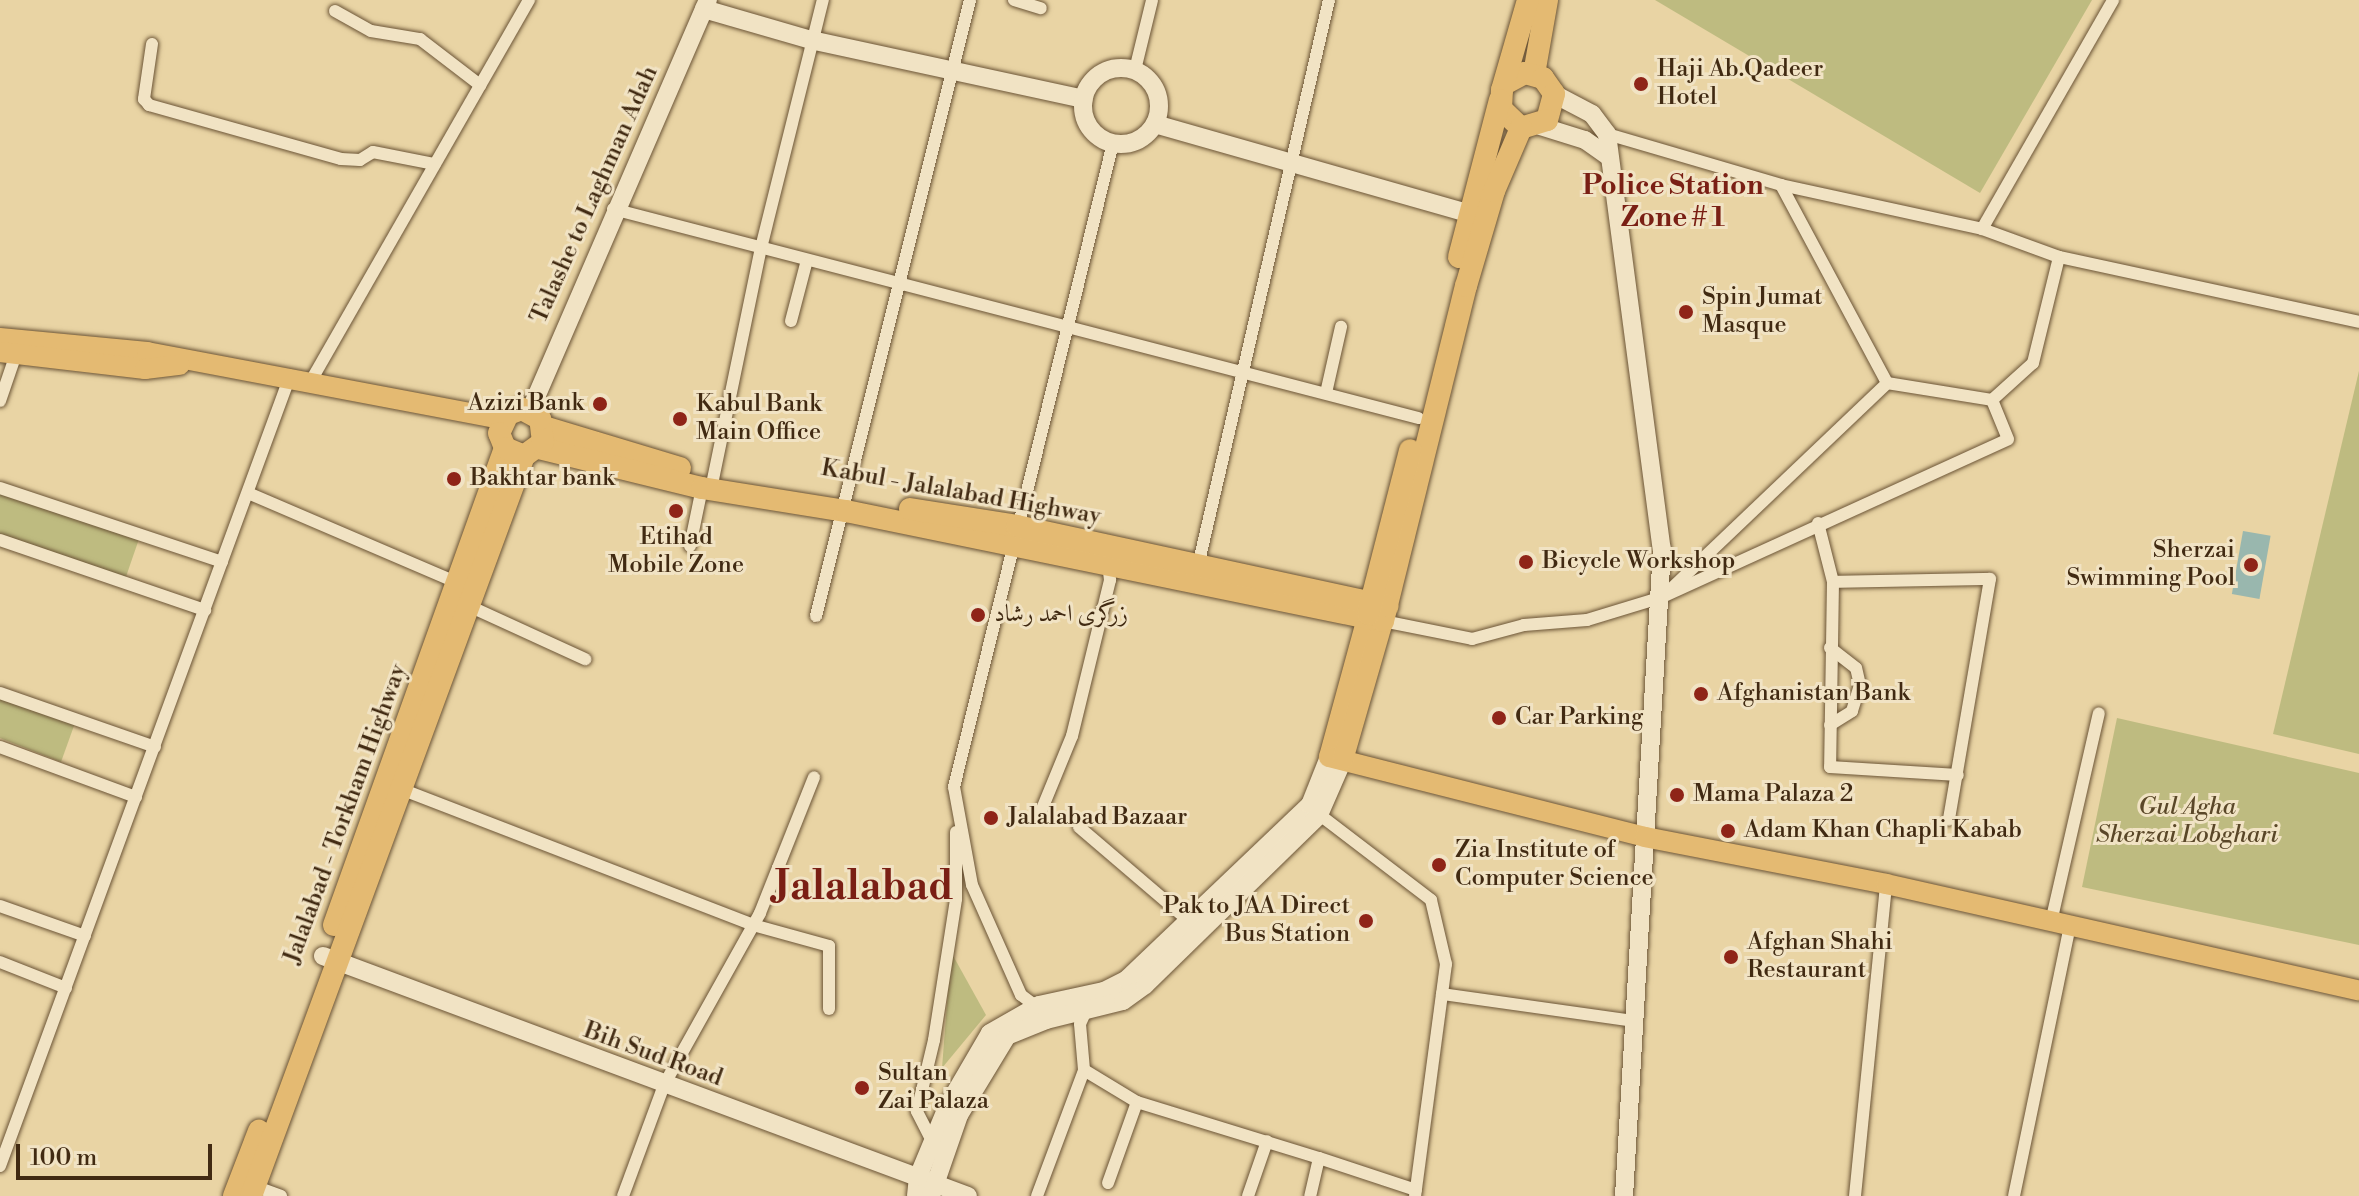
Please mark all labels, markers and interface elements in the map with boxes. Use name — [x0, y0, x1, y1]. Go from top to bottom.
place label: Haji Ab.Qadeer Hotel — [1657, 56, 1823, 112]
street label: Talashe to Laghman Adah — [525, 62, 665, 328]
marker: Haji Ab.Qadeer Hotel — [1632, 75, 1650, 93]
district label: Police Station Zone # 1 — [1582, 169, 1764, 235]
place label: Spin Jumat Masque — [1702, 284, 1822, 340]
marker: Spin Jumat Masque — [1677, 303, 1695, 321]
place label: Azizi Bank — [468, 390, 584, 418]
place label: Kabul Bank Main Office — [696, 391, 822, 447]
marker: Azizi Bank — [591, 395, 609, 413]
marker: Kabul Bank Main Office — [671, 410, 689, 428]
street label: Kabul - Jalalabad Highway — [819, 454, 1103, 532]
place label: Bakhtar bank — [470, 465, 615, 493]
marker: Bakhtar bank — [445, 470, 463, 488]
marker: Etihad Mobile Zone — [667, 502, 685, 520]
place label: Etihad Mobile Zone — [608, 524, 744, 580]
place label: Sherzai Swimming Pool — [2067, 537, 2235, 593]
place label: Bicycle Workshop — [1542, 548, 1735, 576]
marker: Bicycle Workshop — [1517, 553, 1535, 571]
marker: Sherzai Swimming Pool — [2242, 556, 2260, 574]
place label: زرگری احمد رشاد — [994, 601, 1128, 629]
marker: زرگری احمد رشاد — [969, 606, 987, 624]
street label: Jalalabad - Torkham Highway — [278, 660, 414, 968]
place label: Afghanistan Bank — [1717, 680, 1910, 708]
marker: Afghanistan Bank — [1692, 685, 1710, 703]
place label: Car Parking — [1515, 704, 1644, 732]
marker: Car Parking — [1490, 709, 1508, 727]
place label: Mama Palaza 2 — [1693, 781, 1853, 809]
marker: Mama Palaza 2 — [1668, 786, 1686, 804]
park label: Gul Agha Sherzai Lobghari — [2096, 794, 2278, 850]
place label: Jalalabad Bazaar — [1007, 804, 1187, 832]
marker: Jalalabad Bazaar — [982, 809, 1000, 827]
place label: Adam Khan Chapli Kabab — [1744, 817, 2022, 845]
marker: Adam Khan Chapli Kabab — [1719, 822, 1737, 840]
place label: Zia Institute of Computer Science — [1455, 837, 1654, 893]
marker: Zia Institute of Computer Science — [1430, 856, 1448, 874]
district label: Jalalabad — [775, 863, 953, 911]
place label: Pak to JAA Direct Bus Station — [1163, 893, 1350, 949]
marker: Pak to JAA Direct Bus Station — [1357, 912, 1375, 930]
place label: Afghan Shahi Restaurant — [1747, 929, 1893, 985]
marker: Afghan Shahi Restaurant — [1722, 948, 1740, 966]
street label: Bih Sud Road — [580, 1017, 726, 1093]
place label: Sultan Zai Palaza — [878, 1060, 989, 1116]
marker: Sultan Zai Palaza — [853, 1079, 871, 1097]
scale bar — [20, 1128, 216, 1178]
text: 100 m — [30, 1143, 97, 1173]

